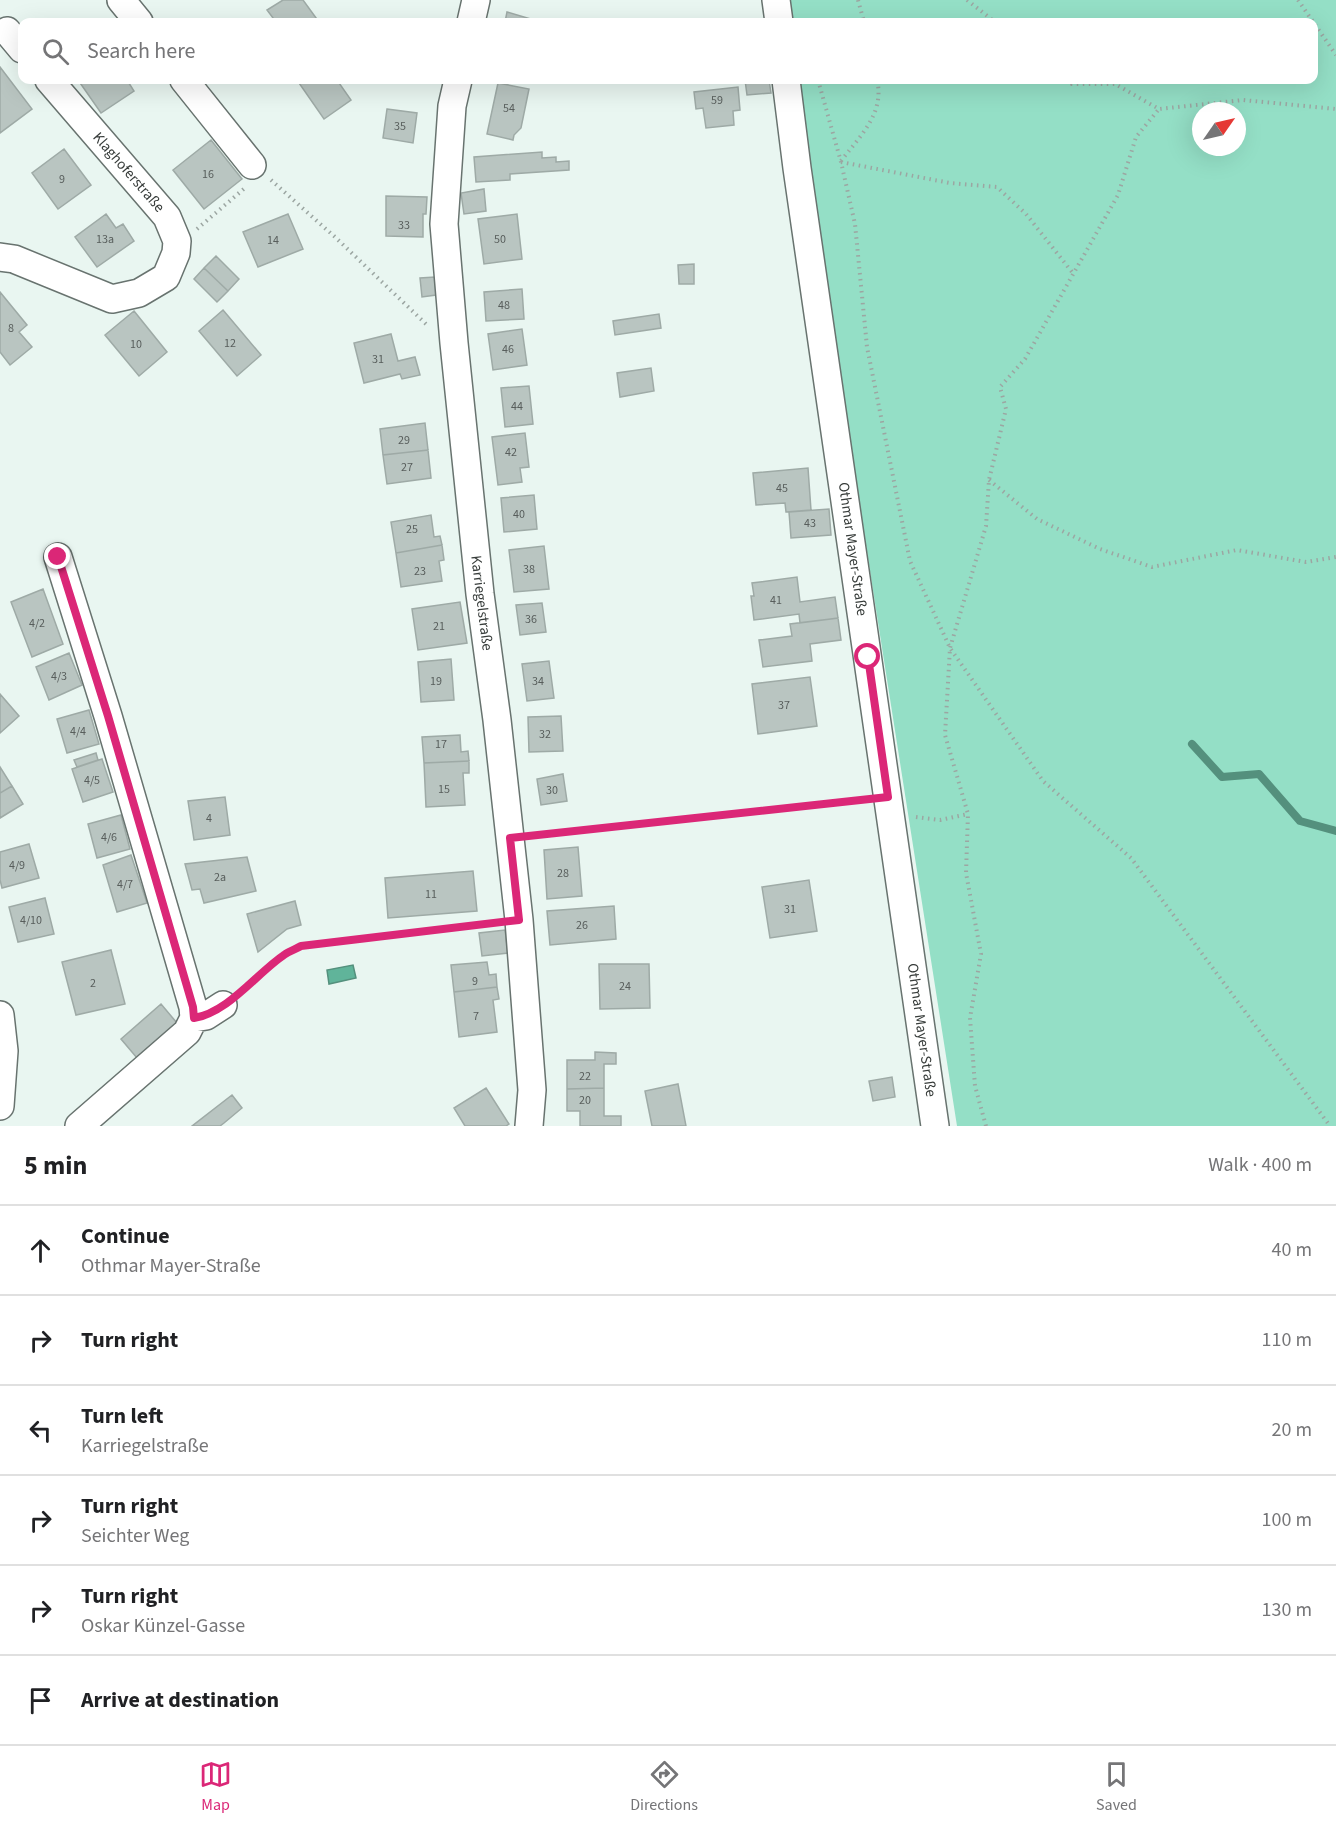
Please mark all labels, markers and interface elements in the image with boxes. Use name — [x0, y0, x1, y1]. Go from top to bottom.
search box — [18, 18, 1318, 84]
icon: search — [39, 35, 72, 68]
text: Search here — [87, 35, 195, 67]
house number: 59 — [711, 92, 723, 109]
house number: 54 — [503, 100, 515, 117]
north arrow — [1192, 102, 1246, 156]
house number: 35 — [394, 118, 406, 135]
street label: Klaghoferstraße — [88, 128, 169, 217]
house number: 16 — [202, 166, 214, 183]
house number: 9 — [59, 171, 65, 188]
house number: 33 — [398, 217, 410, 234]
house number: 13a — [96, 231, 114, 248]
house number: 50 — [494, 231, 506, 248]
house number: 14 — [267, 232, 279, 249]
house number: 48 — [498, 297, 510, 314]
house number: 8 — [8, 320, 14, 337]
house number: 12 — [224, 335, 236, 352]
house number: 10 — [130, 336, 142, 353]
house number: 46 — [502, 341, 514, 358]
house number: 31 — [372, 351, 384, 368]
house number: 44 — [511, 398, 523, 415]
house number: 29 — [398, 432, 410, 449]
house number: 42 — [505, 444, 517, 461]
house number: 27 — [401, 459, 413, 476]
house number: 45 — [776, 480, 788, 497]
street label: Othmar Mayer-Straße — [833, 481, 872, 617]
house number: 40 — [513, 506, 525, 523]
house number: 43 — [804, 515, 816, 532]
house number: 25 — [406, 521, 418, 538]
route end — [44, 543, 70, 569]
street label: Karriegelstraße — [465, 554, 498, 652]
house number: 38 — [523, 561, 535, 578]
house number: 23 — [414, 563, 426, 580]
house number: 41 — [770, 592, 782, 609]
house number: 36 — [525, 611, 537, 628]
house number: 4/2 — [29, 615, 45, 632]
house number: 21 — [433, 618, 445, 635]
route start — [854, 643, 880, 669]
house number: 4/3 — [51, 668, 67, 685]
house number: 19 — [430, 673, 442, 690]
house number: 34 — [532, 673, 544, 690]
house number: 37 — [778, 697, 790, 714]
house number: 4/4 — [70, 723, 86, 740]
house number: 32 — [539, 726, 551, 743]
house number: 17 — [435, 736, 447, 753]
house number: 4/5 — [84, 772, 100, 789]
house number: 15 — [438, 781, 450, 798]
house number: 30 — [546, 782, 558, 799]
house number: 4 — [206, 810, 212, 827]
house number: 4/6 — [101, 829, 117, 846]
house number: 4/9 — [9, 857, 25, 874]
house number: 28 — [557, 865, 569, 882]
house number: 2a — [214, 869, 226, 886]
house number: 4/7 — [117, 876, 133, 893]
house number: 11 — [425, 886, 437, 903]
house number: 31 — [784, 901, 796, 918]
house number: 4/10 — [20, 912, 42, 929]
house number: 26 — [576, 917, 588, 934]
street label: Othmar Mayer-Straße — [902, 962, 941, 1098]
house number: 9 — [472, 973, 478, 990]
house number: 2 — [90, 975, 96, 992]
house number: 24 — [619, 978, 631, 995]
house number: 7 — [473, 1008, 479, 1025]
house number: 22 — [579, 1068, 591, 1085]
house number: 20 — [579, 1092, 591, 1109]
text: 5 min — [24, 1147, 87, 1184]
text: Walk · 400 m — [1208, 1151, 1312, 1179]
text: Continue — [81, 1220, 170, 1252]
icon: ahead — [24, 1234, 57, 1267]
text: 40 m — [1272, 1236, 1312, 1264]
text: Othmar Mayer-Straße — [81, 1252, 261, 1280]
icon: right — [24, 1324, 57, 1357]
text: Turn right — [81, 1324, 178, 1356]
text: 110 m — [1262, 1326, 1312, 1354]
text: Turn left — [81, 1400, 163, 1432]
icon: left — [24, 1414, 57, 1447]
text: 20 m — [1272, 1416, 1312, 1444]
text: Karriegelstraße — [81, 1432, 209, 1460]
text: Turn right — [81, 1490, 178, 1522]
icon: right — [24, 1504, 57, 1537]
text: 100 m — [1262, 1506, 1312, 1534]
text: Seichter Weg — [81, 1522, 189, 1550]
text: Turn right — [81, 1580, 178, 1612]
icon: right — [24, 1594, 57, 1627]
text: 130 m — [1262, 1596, 1312, 1624]
text: Oskar Künzel-Gasse — [81, 1612, 245, 1640]
icon: arrive — [24, 1684, 57, 1717]
text: Arrive at destination — [81, 1684, 279, 1716]
tab: Map — [199, 1758, 232, 1816]
tab: Directions — [630, 1758, 698, 1816]
tab: Saved — [1096, 1758, 1137, 1816]

